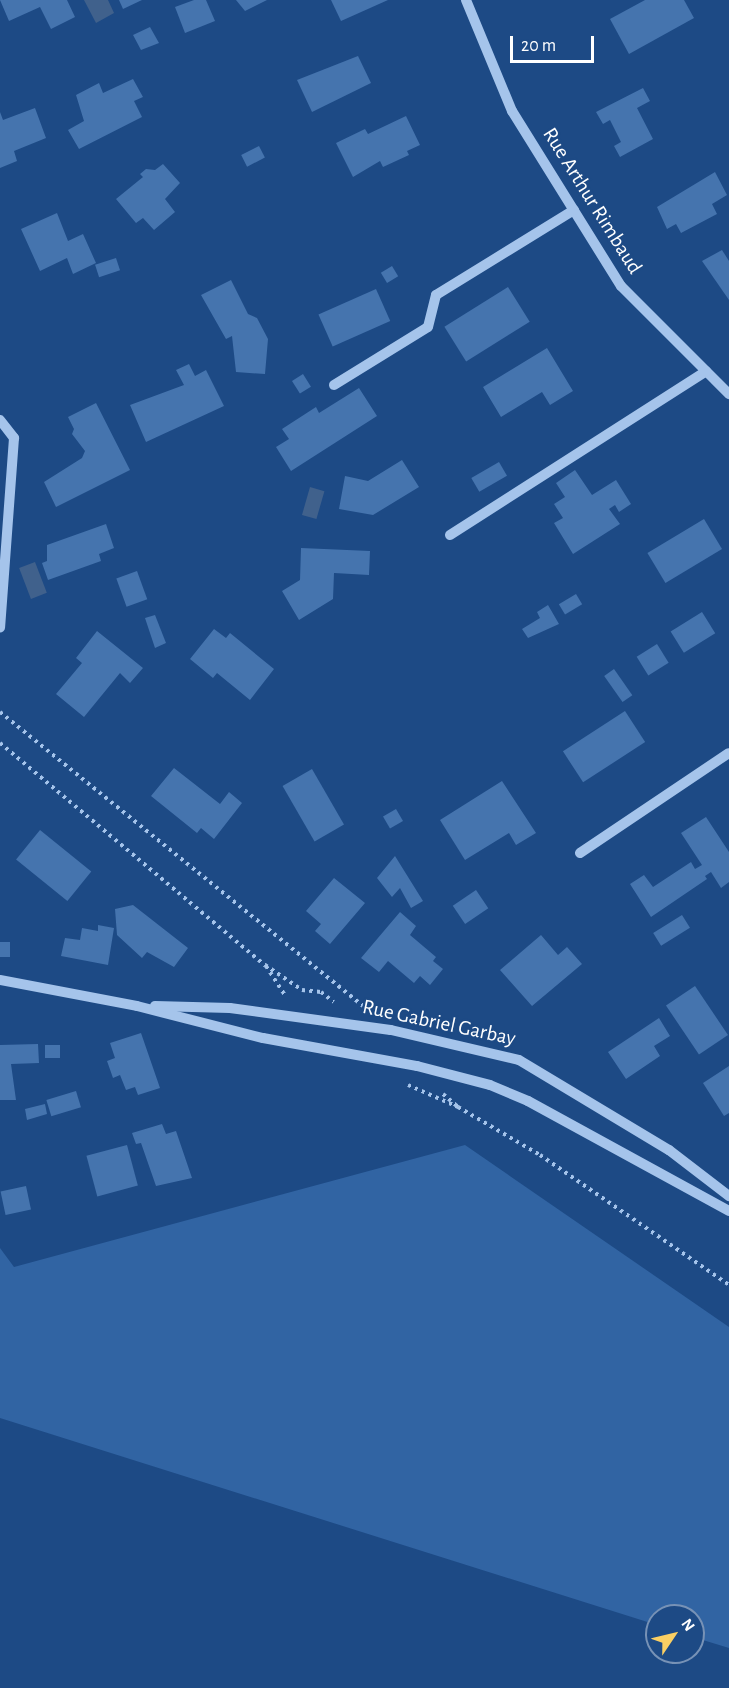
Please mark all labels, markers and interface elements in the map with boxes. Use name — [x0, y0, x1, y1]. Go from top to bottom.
scale bar — [513, 24, 597, 62]
text: 20 m — [521, 37, 556, 55]
street label: Rue Arthur Rimbaud — [537, 123, 647, 279]
street label: Rue Gabriel Garbay — [360, 994, 518, 1052]
north arrow — [645, 1604, 705, 1664]
text: N — [678, 1616, 698, 1634]

